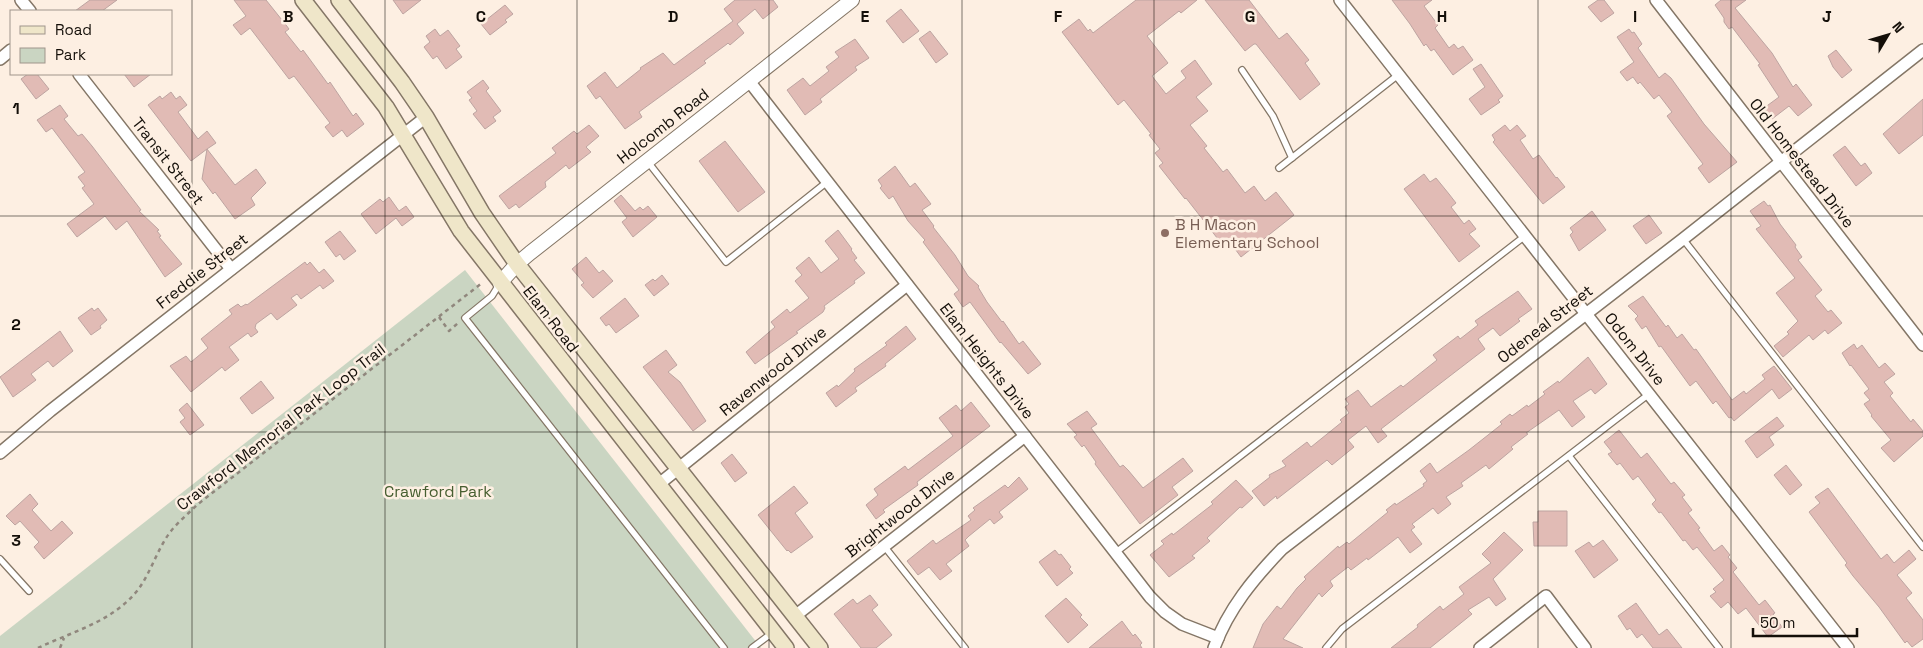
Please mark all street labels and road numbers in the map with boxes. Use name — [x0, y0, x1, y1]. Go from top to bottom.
street label: Holcomb Road — [613, 83, 713, 169]
street label: Old Homestead Drive — [1745, 94, 1859, 232]
street label: Transit Street — [127, 113, 209, 209]
street label: Freddie Street — [152, 229, 252, 313]
street label: Odeneal Street — [1493, 280, 1597, 368]
street label: Elam Road — [518, 281, 584, 357]
street label: Elam Heights Drive — [935, 299, 1039, 423]
street label: Odom Drive — [1600, 308, 1670, 390]
street label: Ravenwood Drive — [715, 321, 831, 421]
street label: Crawford Memorial Park Loop Trail — [172, 339, 390, 515]
street label: Brightwood Drive — [841, 464, 959, 562]

